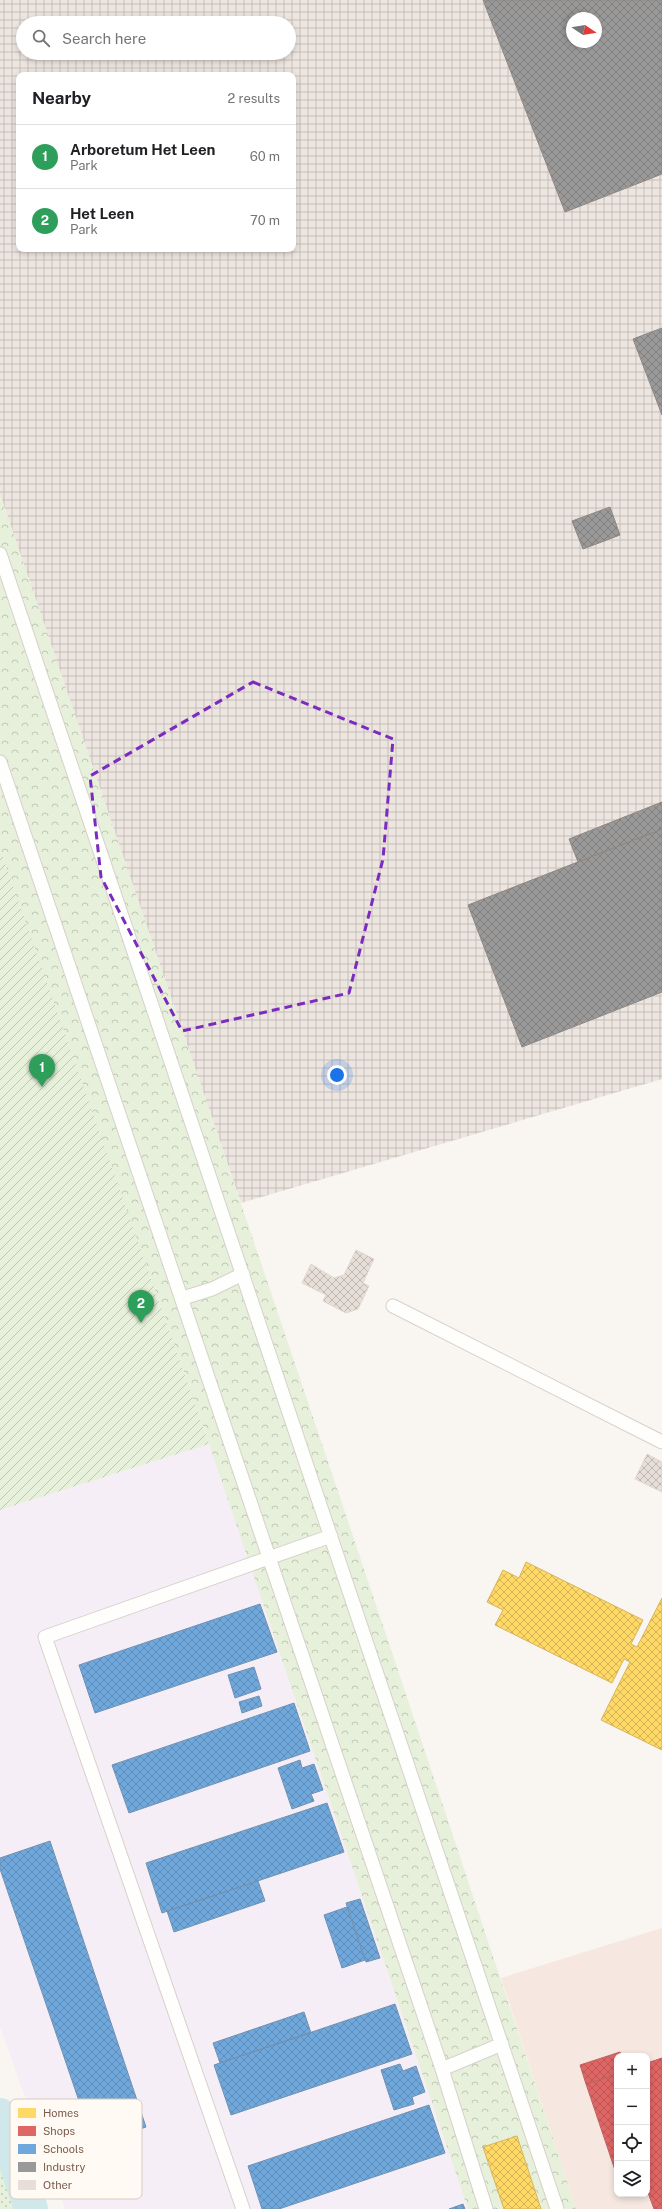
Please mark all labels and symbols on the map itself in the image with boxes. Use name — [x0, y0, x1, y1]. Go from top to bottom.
north arrow — [566, 12, 602, 48]
pin: 1 — [29, 1054, 55, 1087]
your location — [327, 1065, 347, 1085]
pin: 2 — [128, 1290, 154, 1323]
legend — [10, 2099, 142, 2199]
text: Homes — [43, 2107, 79, 2119]
text: Shops — [43, 2125, 75, 2137]
text: Schools — [43, 2143, 84, 2155]
text: Industry — [43, 2161, 86, 2173]
text: Other — [43, 2179, 72, 2191]

